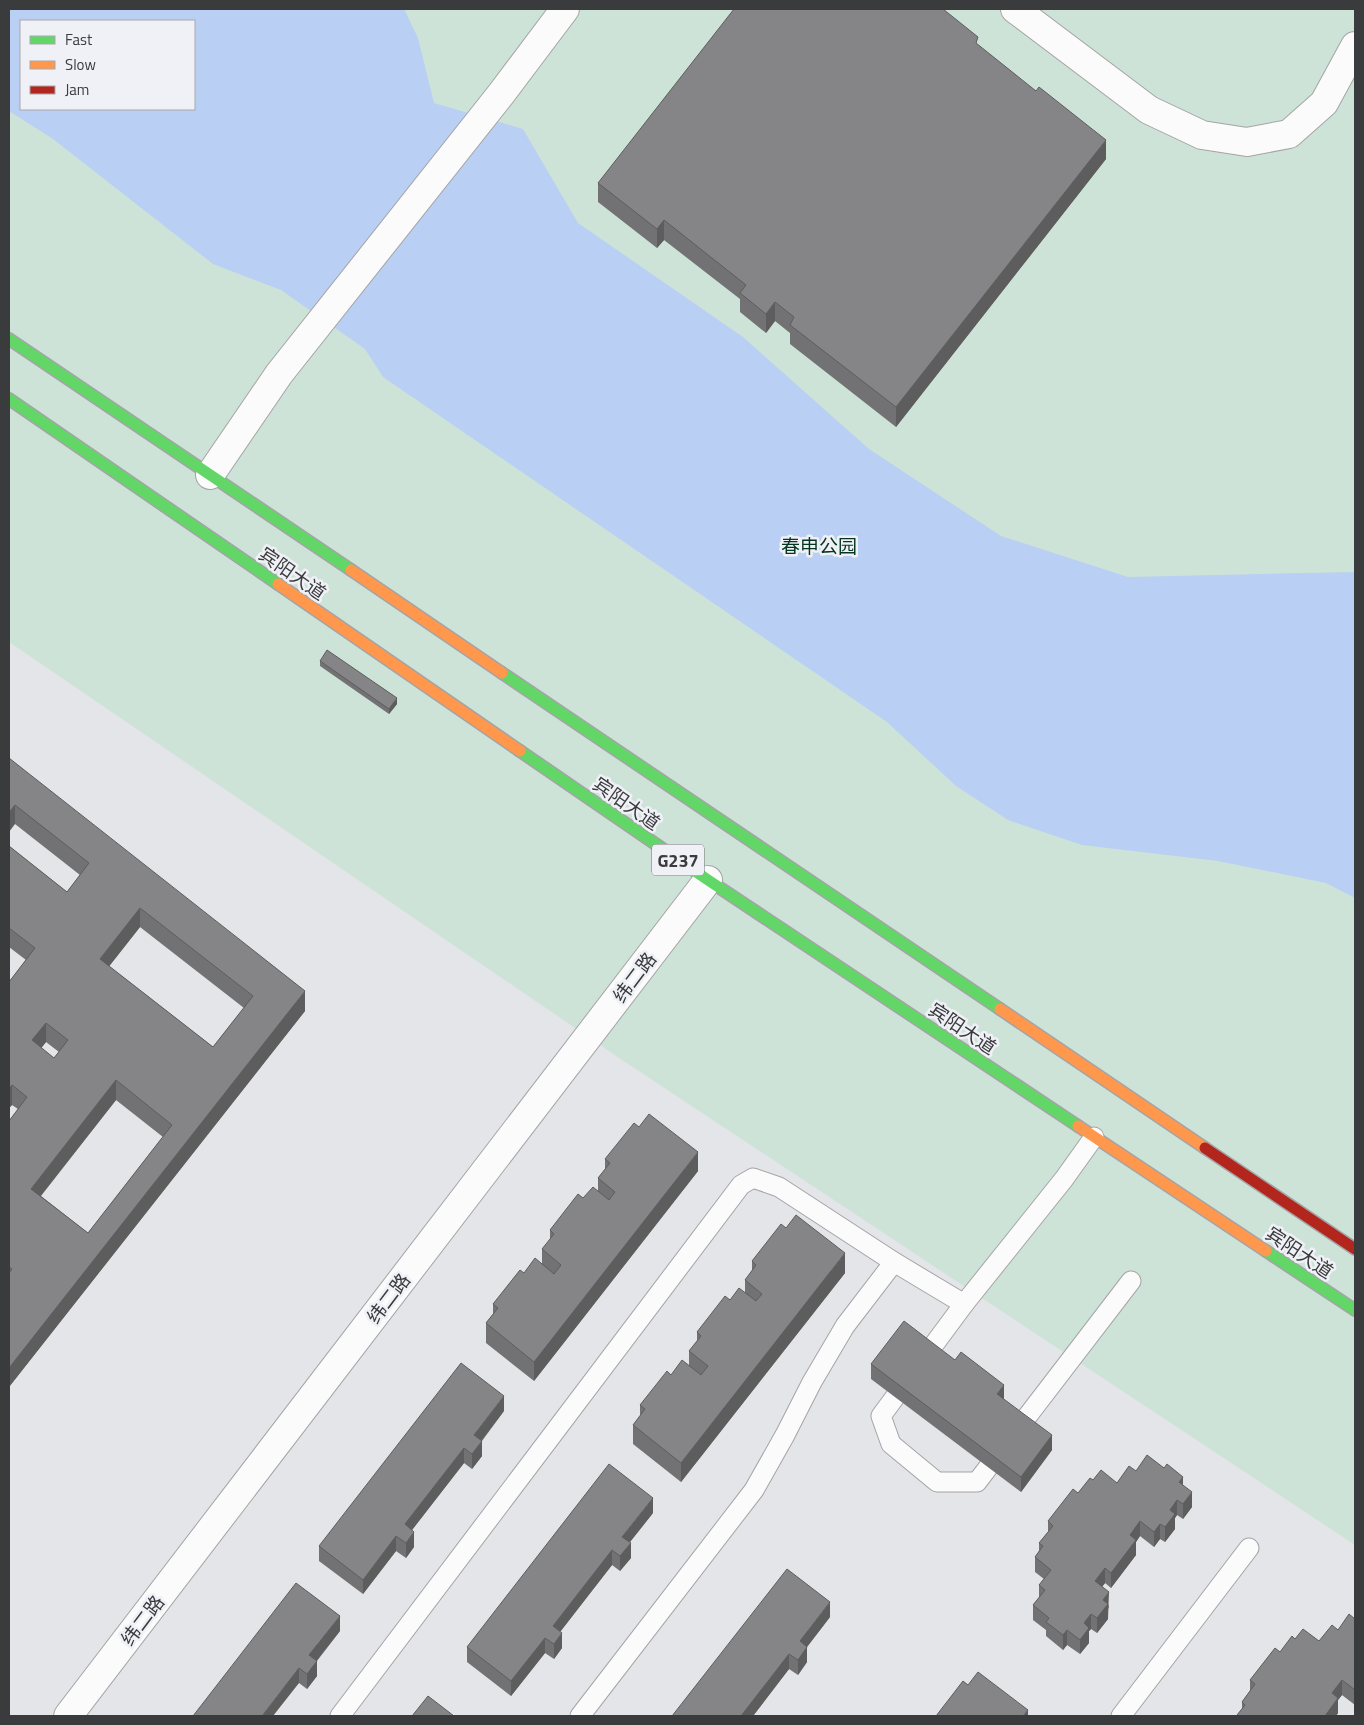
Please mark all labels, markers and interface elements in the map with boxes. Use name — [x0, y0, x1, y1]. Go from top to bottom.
legend — [20, 20, 195, 110]
text: Fast — [65, 28, 93, 51]
text: Slow — [65, 53, 96, 76]
text: Jam — [65, 78, 89, 101]
park label: 春申公园 — [781, 531, 857, 560]
street label: 宾阳大道 — [254, 539, 332, 607]
street label: 宾阳大道 — [588, 769, 666, 837]
road number: G237 — [652, 844, 704, 876]
street label: 纬二路 — [605, 946, 663, 1008]
street label: 宾阳大道 — [923, 995, 1003, 1061]
street label: 宾阳大道 — [1260, 1219, 1340, 1285]
street label: 纬二路 — [359, 1267, 417, 1329]
street label: 纬二路 — [113, 1589, 171, 1651]

